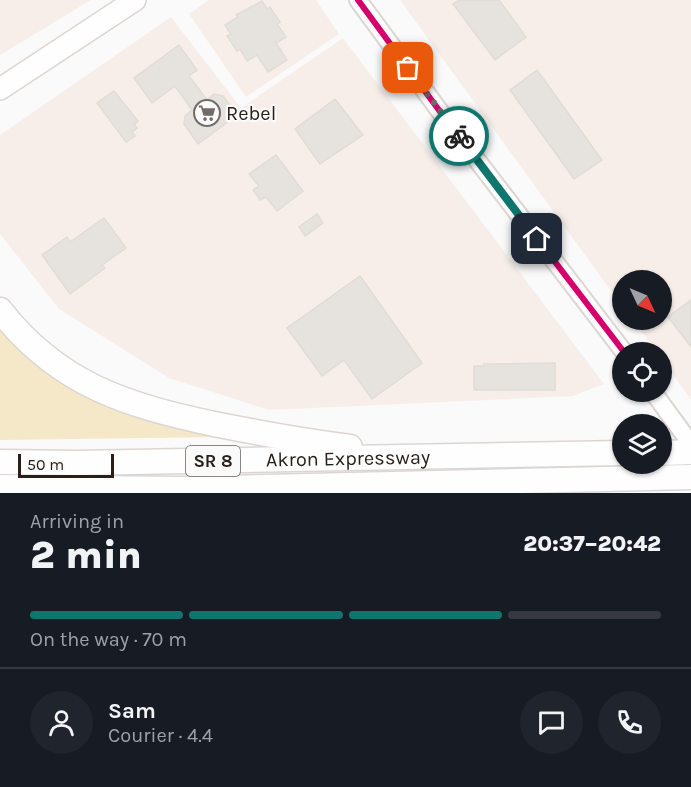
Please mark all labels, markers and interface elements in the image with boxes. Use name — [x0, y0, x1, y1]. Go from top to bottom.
pin — [382, 42, 433, 93]
icon: bag — [391, 51, 424, 84]
supermarket icon: Rebel — [192, 98, 222, 128]
place label: Rebel — [226, 102, 276, 125]
courier — [429, 106, 489, 166]
icon: bike — [443, 120, 476, 153]
pin — [511, 213, 562, 264]
icon: home — [520, 222, 553, 255]
north arrow — [612, 270, 672, 330]
map controls — [612, 270, 672, 474]
button: locate — [612, 342, 672, 402]
button: layers — [612, 414, 672, 474]
street label: Akron Expressway — [266, 445, 430, 471]
road number: SR 8 — [186, 446, 240, 476]
scale bar — [18, 451, 114, 478]
text: 50 m — [27, 455, 64, 474]
text: Arriving in — [30, 510, 124, 533]
text: 20:37–20:42 — [523, 531, 661, 557]
text: 2 min — [30, 532, 142, 578]
text: On the way · 70 m — [30, 628, 187, 651]
button: person — [30, 691, 93, 754]
button: chat — [520, 691, 583, 754]
button: phone — [598, 691, 661, 754]
text: Sam — [108, 698, 156, 724]
text: Courier · 4.4 — [108, 724, 213, 747]

